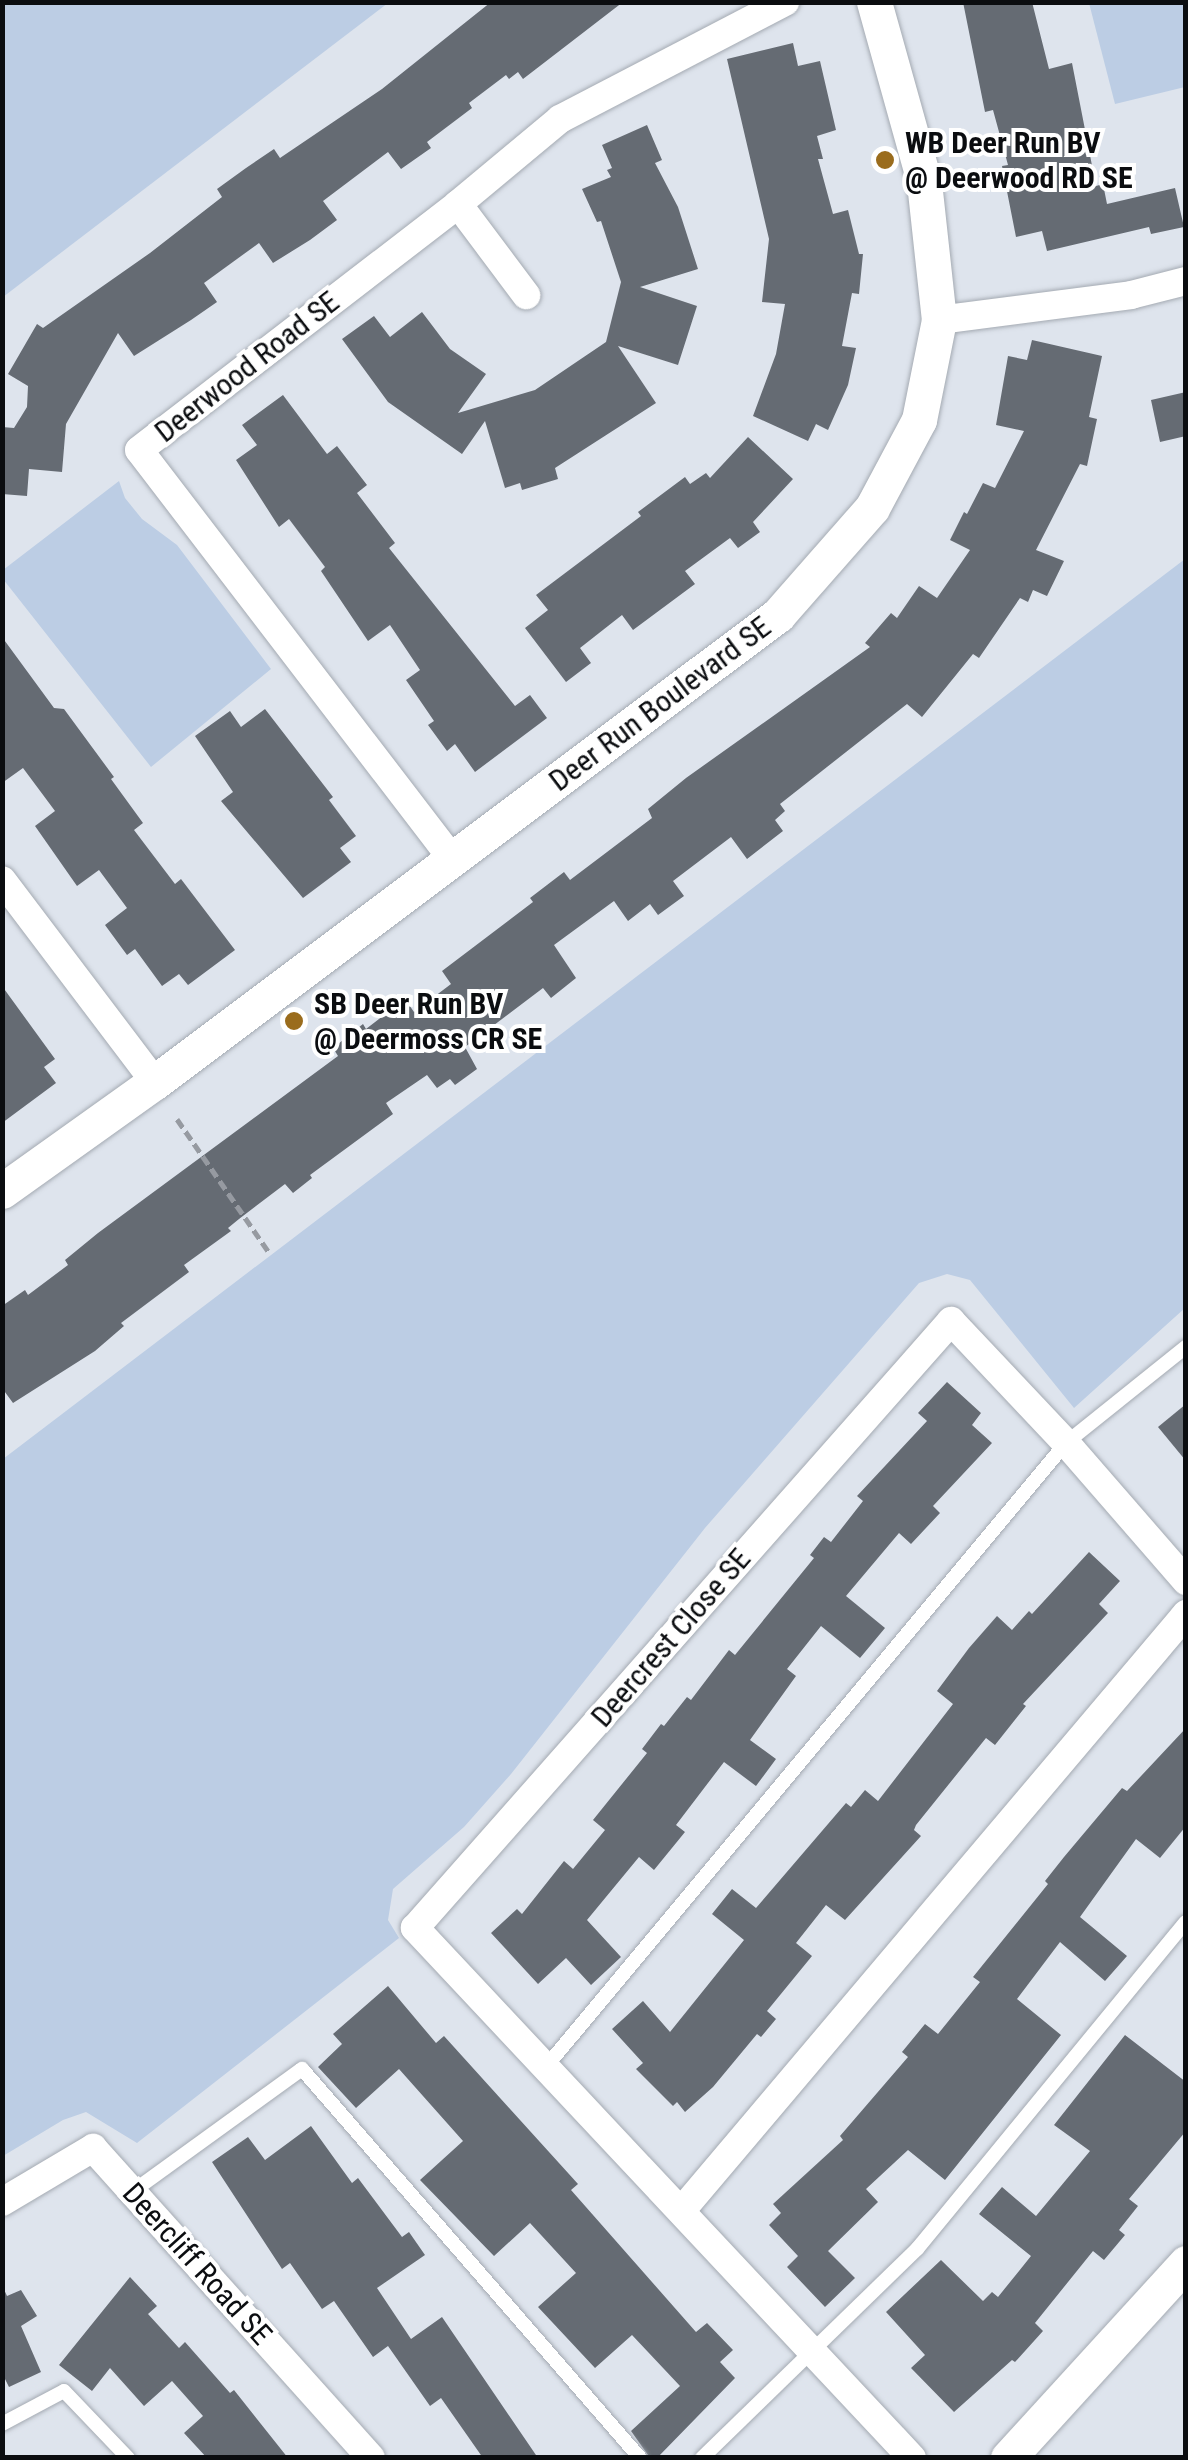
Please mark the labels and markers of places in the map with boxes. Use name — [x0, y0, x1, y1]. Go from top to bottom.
place label: WB Deer Run BV @ Deerwood RD SE — [905, 125, 1133, 196]
marker: WB Deer Run BV @ Deerwood RD SE — [874, 149, 896, 171]
place label: SB Deer Run BV @ Deermoss CR SE — [314, 986, 542, 1056]
marker: SB Deer Run BV @ Deermoss CR SE — [283, 1010, 305, 1032]

